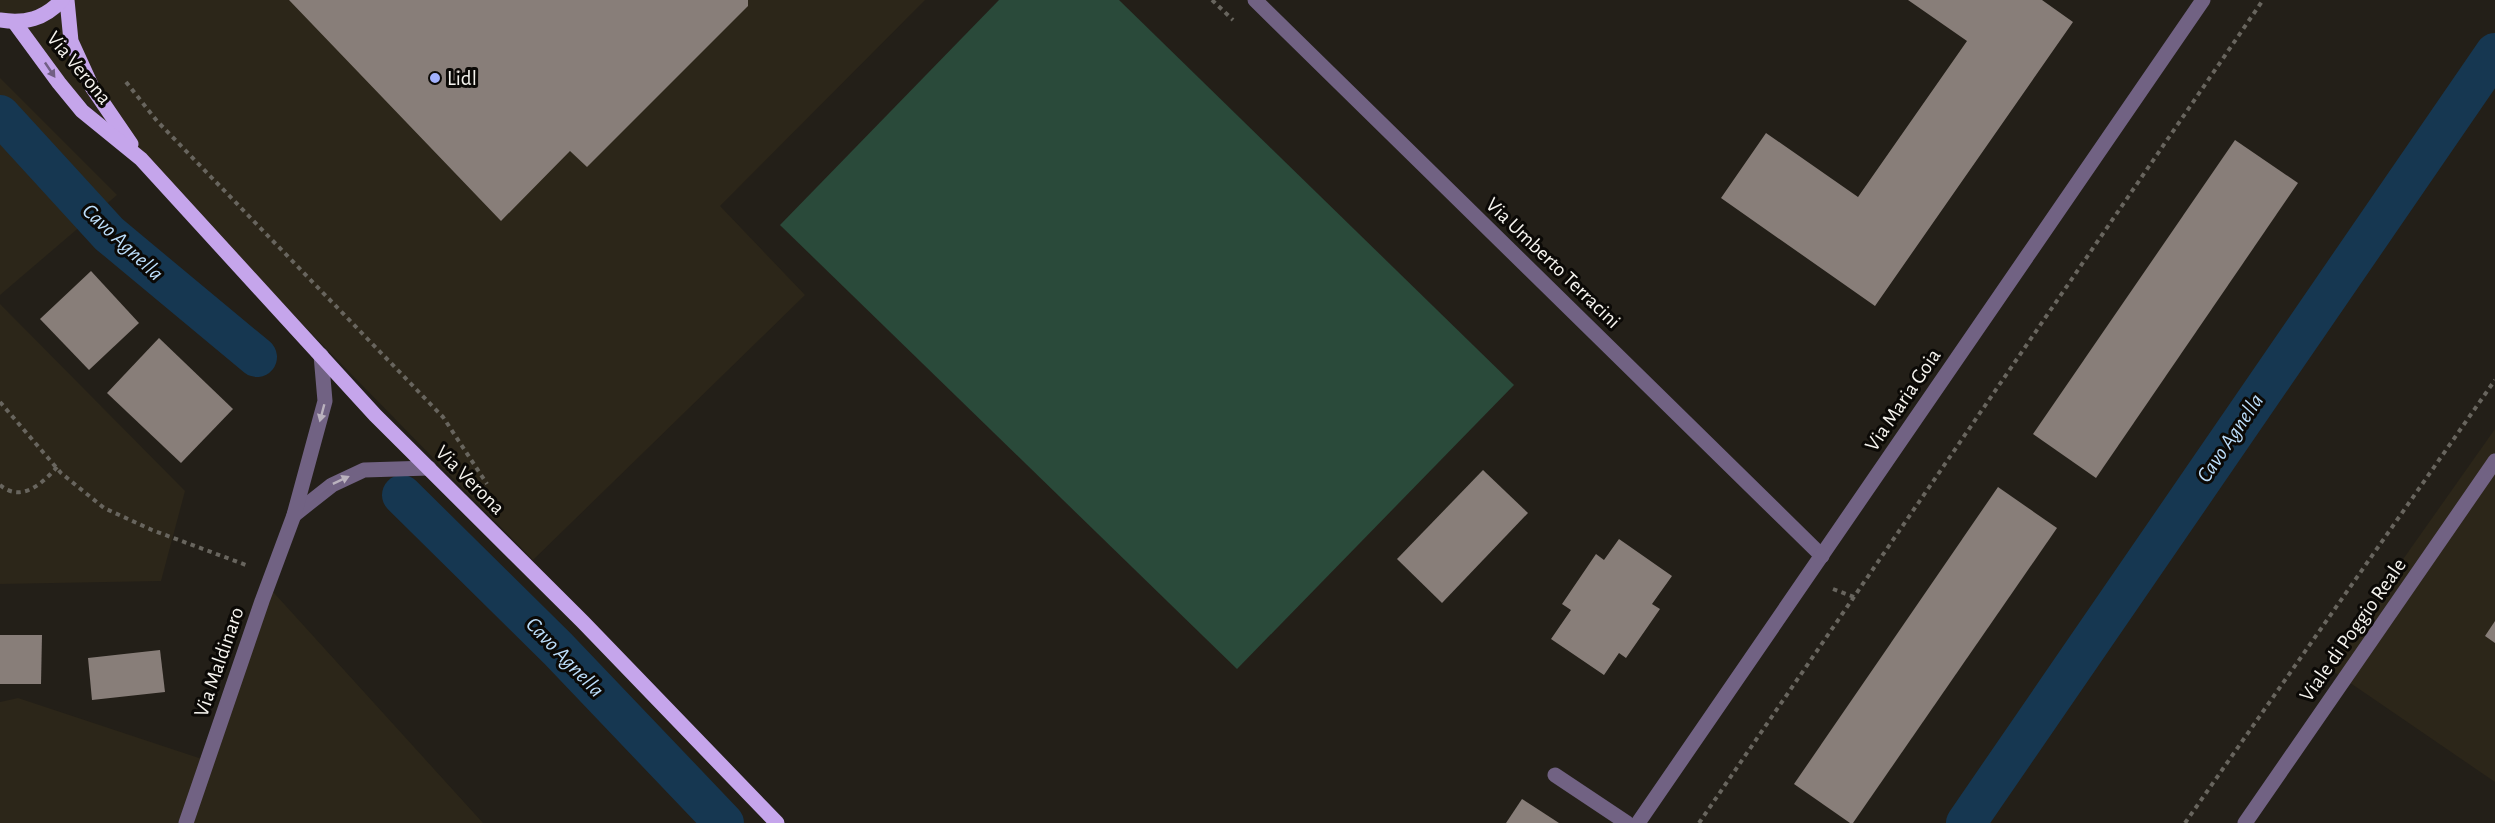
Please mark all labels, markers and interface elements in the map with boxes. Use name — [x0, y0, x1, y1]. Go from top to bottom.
street label: Via Verona — [43, 28, 116, 109]
one-way arrow — [44, 61, 55, 78]
place label: Lidl — [447, 68, 477, 89]
marker: Lidl — [428, 71, 442, 85]
street label: Via Umberto Terracini — [1482, 194, 1624, 332]
water label: Cavo Agnella — [78, 199, 168, 285]
street label: Via Maria Goia — [1861, 345, 1945, 455]
water label: Cavo Agnella — [2192, 390, 2268, 486]
one-way arrow — [317, 404, 326, 422]
street label: Via Verona — [431, 441, 509, 519]
one-way arrow — [333, 476, 350, 485]
street label: Viale di Poggio Reale — [2296, 555, 2410, 705]
street label: Via Maldinaro — [190, 604, 248, 720]
water label: Cavo Agnella — [522, 613, 608, 701]

